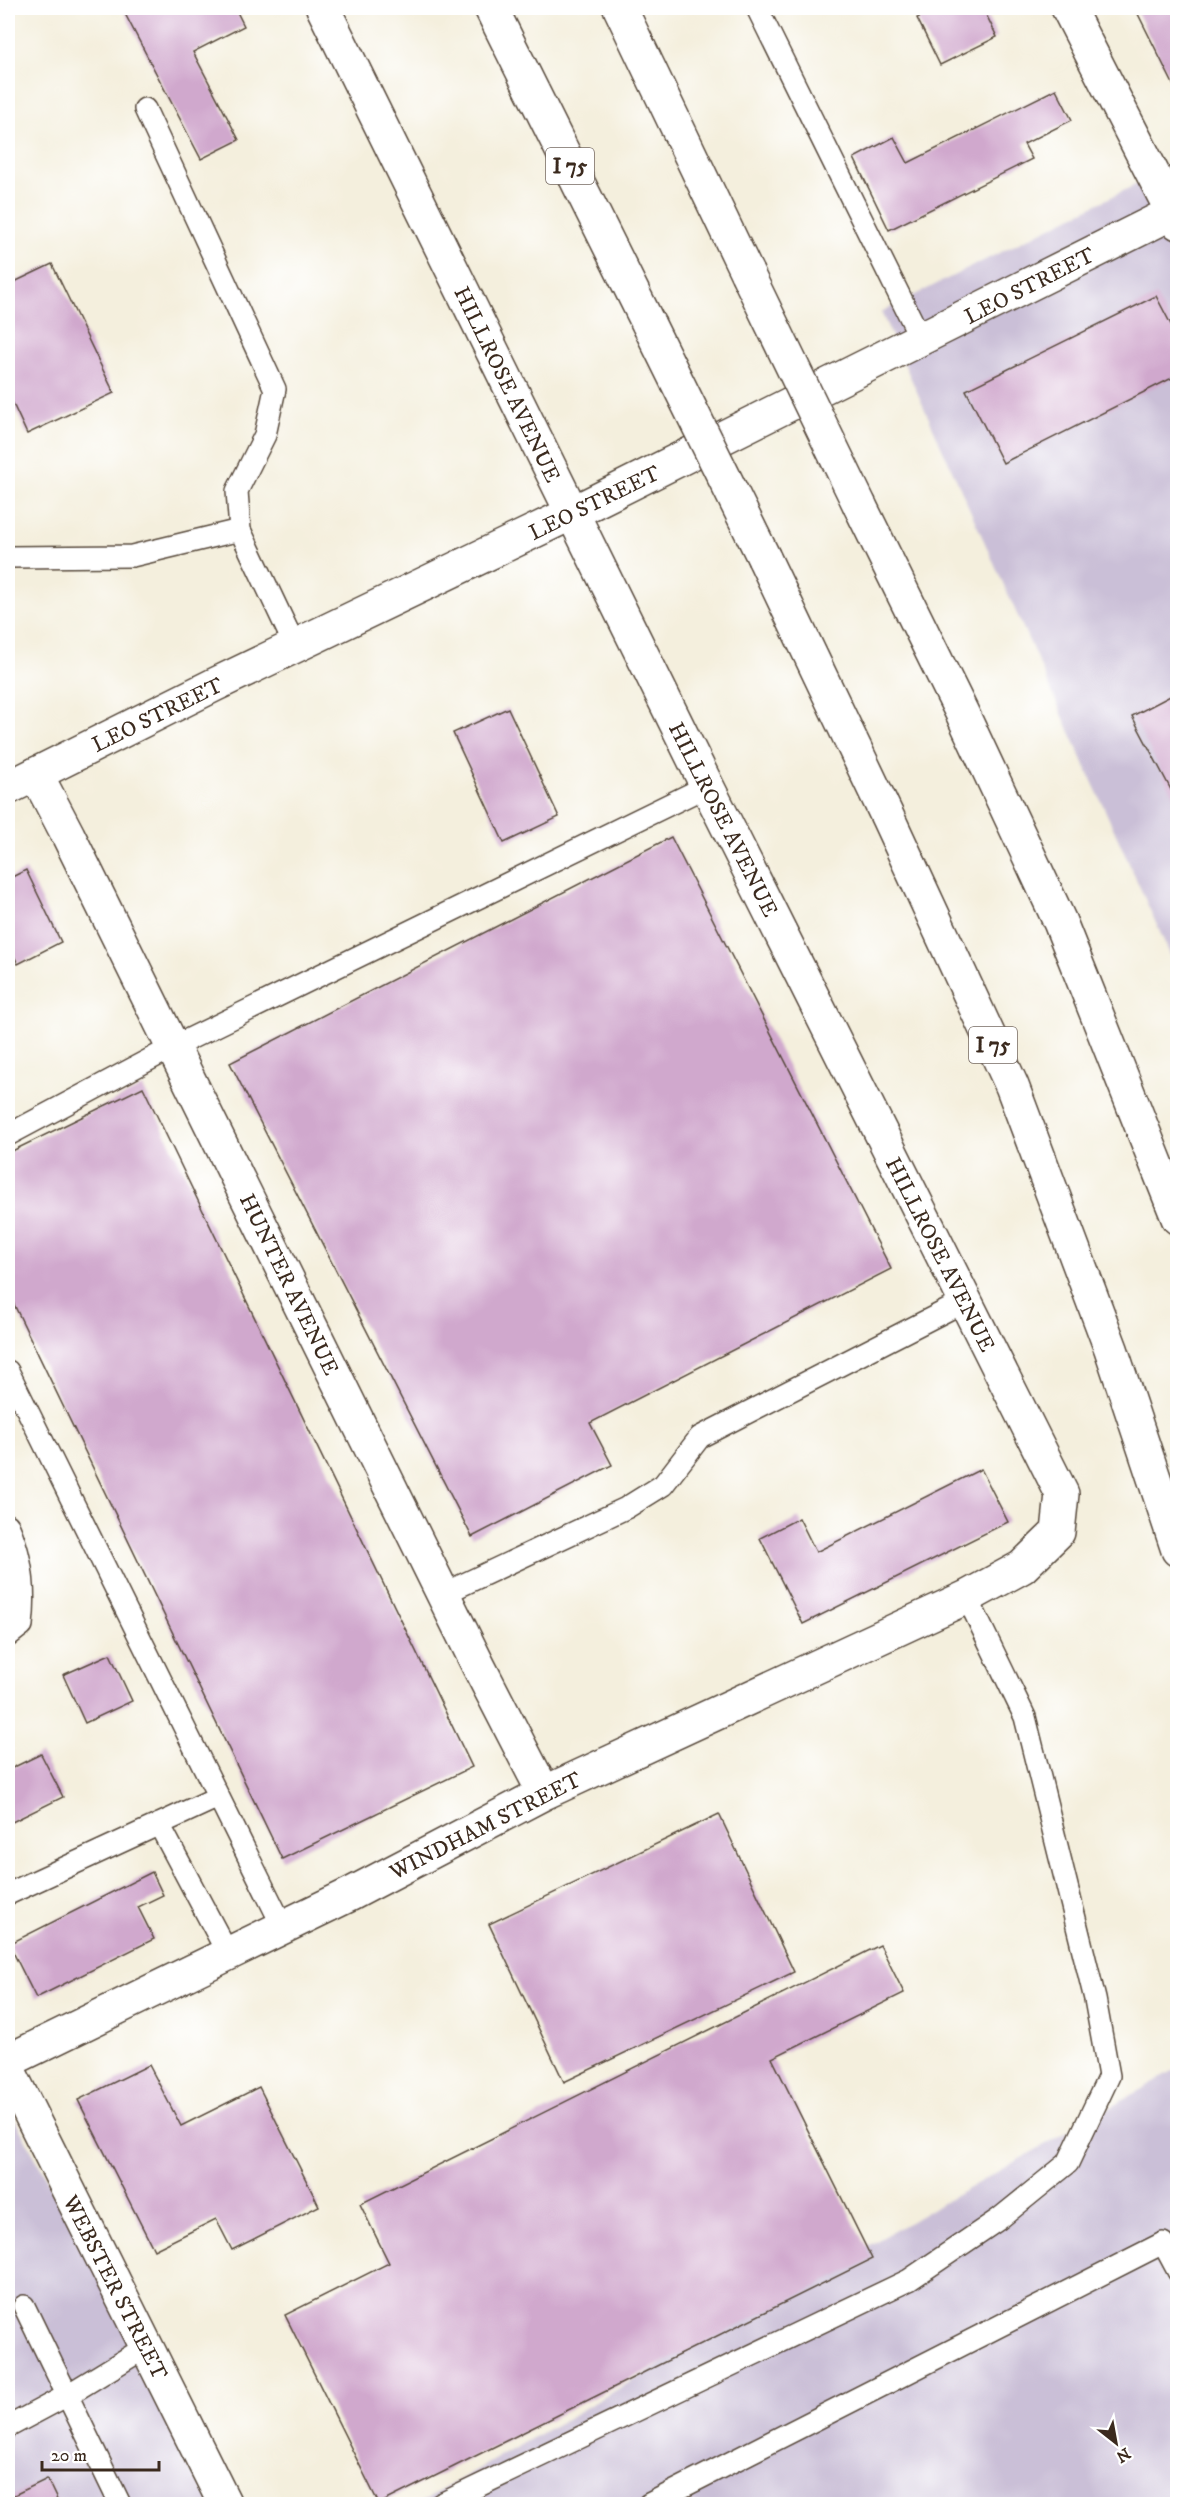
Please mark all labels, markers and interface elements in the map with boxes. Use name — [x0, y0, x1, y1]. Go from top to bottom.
road number: I 75 — [546, 148, 594, 184]
street label: LEO STREET — [960, 242, 1100, 331]
street label: HILLROSE AVENUE — [447, 282, 566, 487]
street label: LEO STREET — [525, 460, 665, 547]
street label: LEO STREET — [88, 672, 228, 759]
street label: HILLROSE AVENUE — [662, 718, 783, 921]
road number: I 75 — [969, 1027, 1017, 1063]
street label: HILLROSE AVENUE — [879, 1153, 1000, 1356]
street label: HUNTER AVENUE — [233, 1189, 344, 1380]
street label: WINDHAM STREET — [384, 1766, 586, 1887]
street label: WEBSTER STREET — [56, 2190, 173, 2385]
north arrow — [1086, 2413, 1146, 2473]
scale bar — [42, 2434, 159, 2472]
text: N — [1112, 2443, 1134, 2467]
text: 20 m — [51, 2445, 87, 2467]

